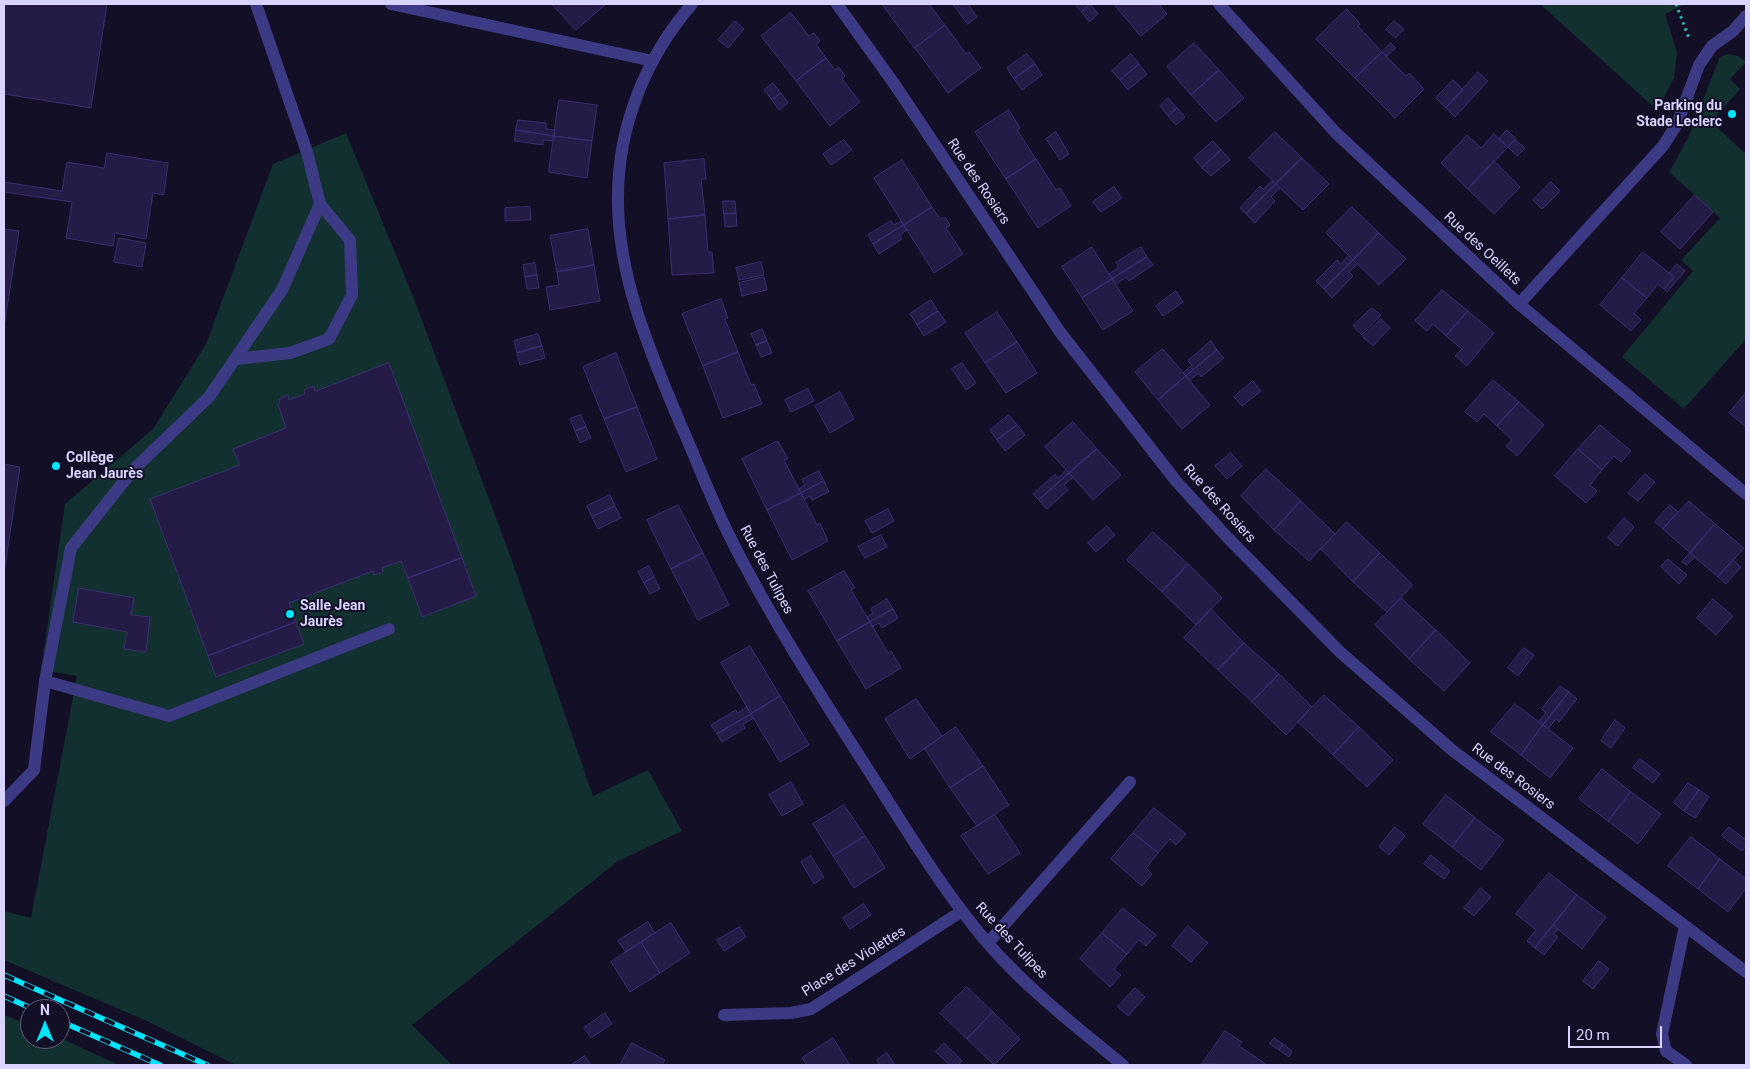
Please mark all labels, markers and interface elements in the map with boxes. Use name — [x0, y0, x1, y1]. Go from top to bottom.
place label: Parking du Stade Leclerc — [1636, 98, 1722, 130]
marker: Parking du Stade Leclerc — [1726, 108, 1738, 120]
street label: Rue des Rosiers — [943, 136, 1013, 228]
street label: Rue des Oeillets — [1440, 209, 1524, 289]
place label: Collège Jean Jaurès — [66, 450, 143, 482]
marker: Collège Jean Jaurès — [50, 460, 62, 472]
street label: Rue des Rosiers — [1179, 461, 1259, 547]
street label: Rue des Tulipes — [736, 523, 796, 617]
place label: Salle Jean Jaurès — [300, 598, 365, 630]
marker: Salle Jean Jaurès — [284, 608, 296, 620]
street label: Rue des Rosiers — [1468, 740, 1558, 814]
street label: Rue des Tulipes — [971, 899, 1051, 983]
street label: Place des Violettes — [799, 923, 909, 1001]
north arrow — [20, 999, 70, 1049]
text: N — [40, 1002, 50, 1018]
scale bar — [1570, 1016, 1664, 1048]
text: 20 m — [1576, 1026, 1610, 1044]

